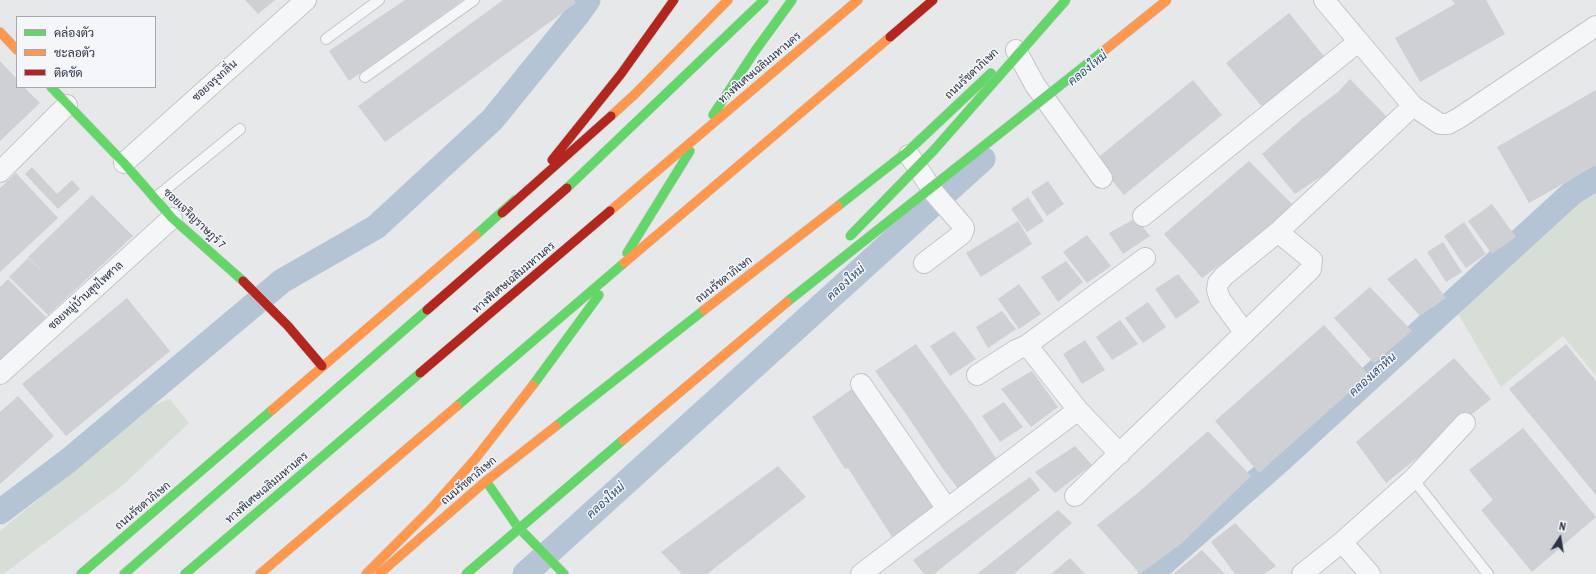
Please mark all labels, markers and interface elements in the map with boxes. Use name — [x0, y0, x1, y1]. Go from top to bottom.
legend — [16, 16, 156, 88]
text: คล่องตัว — [54, 25, 94, 41]
street label: ทางพิเศษเฉลิมมหานคร — [716, 30, 804, 106]
text: ชะลอตัว — [54, 45, 95, 61]
street label: ถนนรัชดาภิเษก — [943, 46, 1001, 102]
water label: คลองใหม่ — [1065, 49, 1111, 89]
street label: ซอยจรุงกลิ่น — [190, 57, 240, 105]
text: ติดขัด — [54, 65, 83, 81]
street label: ซอยเจริญราษฎร์ 7 — [160, 186, 228, 252]
street label: ทางพิเศษเฉลิมมหานคร — [470, 240, 558, 316]
street label: ถนนรัชดาภิเษก — [693, 254, 755, 306]
street label: ซอยหมู่บ้านสุขไพศาล — [46, 259, 126, 333]
water label: คลองใหม่ — [824, 262, 868, 304]
water label: คลองเสาหิน — [1346, 350, 1400, 400]
street label: ทางพิเศษเฉลิมมหานคร — [223, 450, 311, 526]
street label: ถนนรัชดาภิเษก — [439, 454, 499, 508]
street label: ถนนรัชดาภิเษก — [113, 479, 173, 533]
water label: คลองใหม่ — [584, 480, 628, 522]
north arrow — [1540, 518, 1580, 558]
text: N — [1558, 519, 1567, 534]

